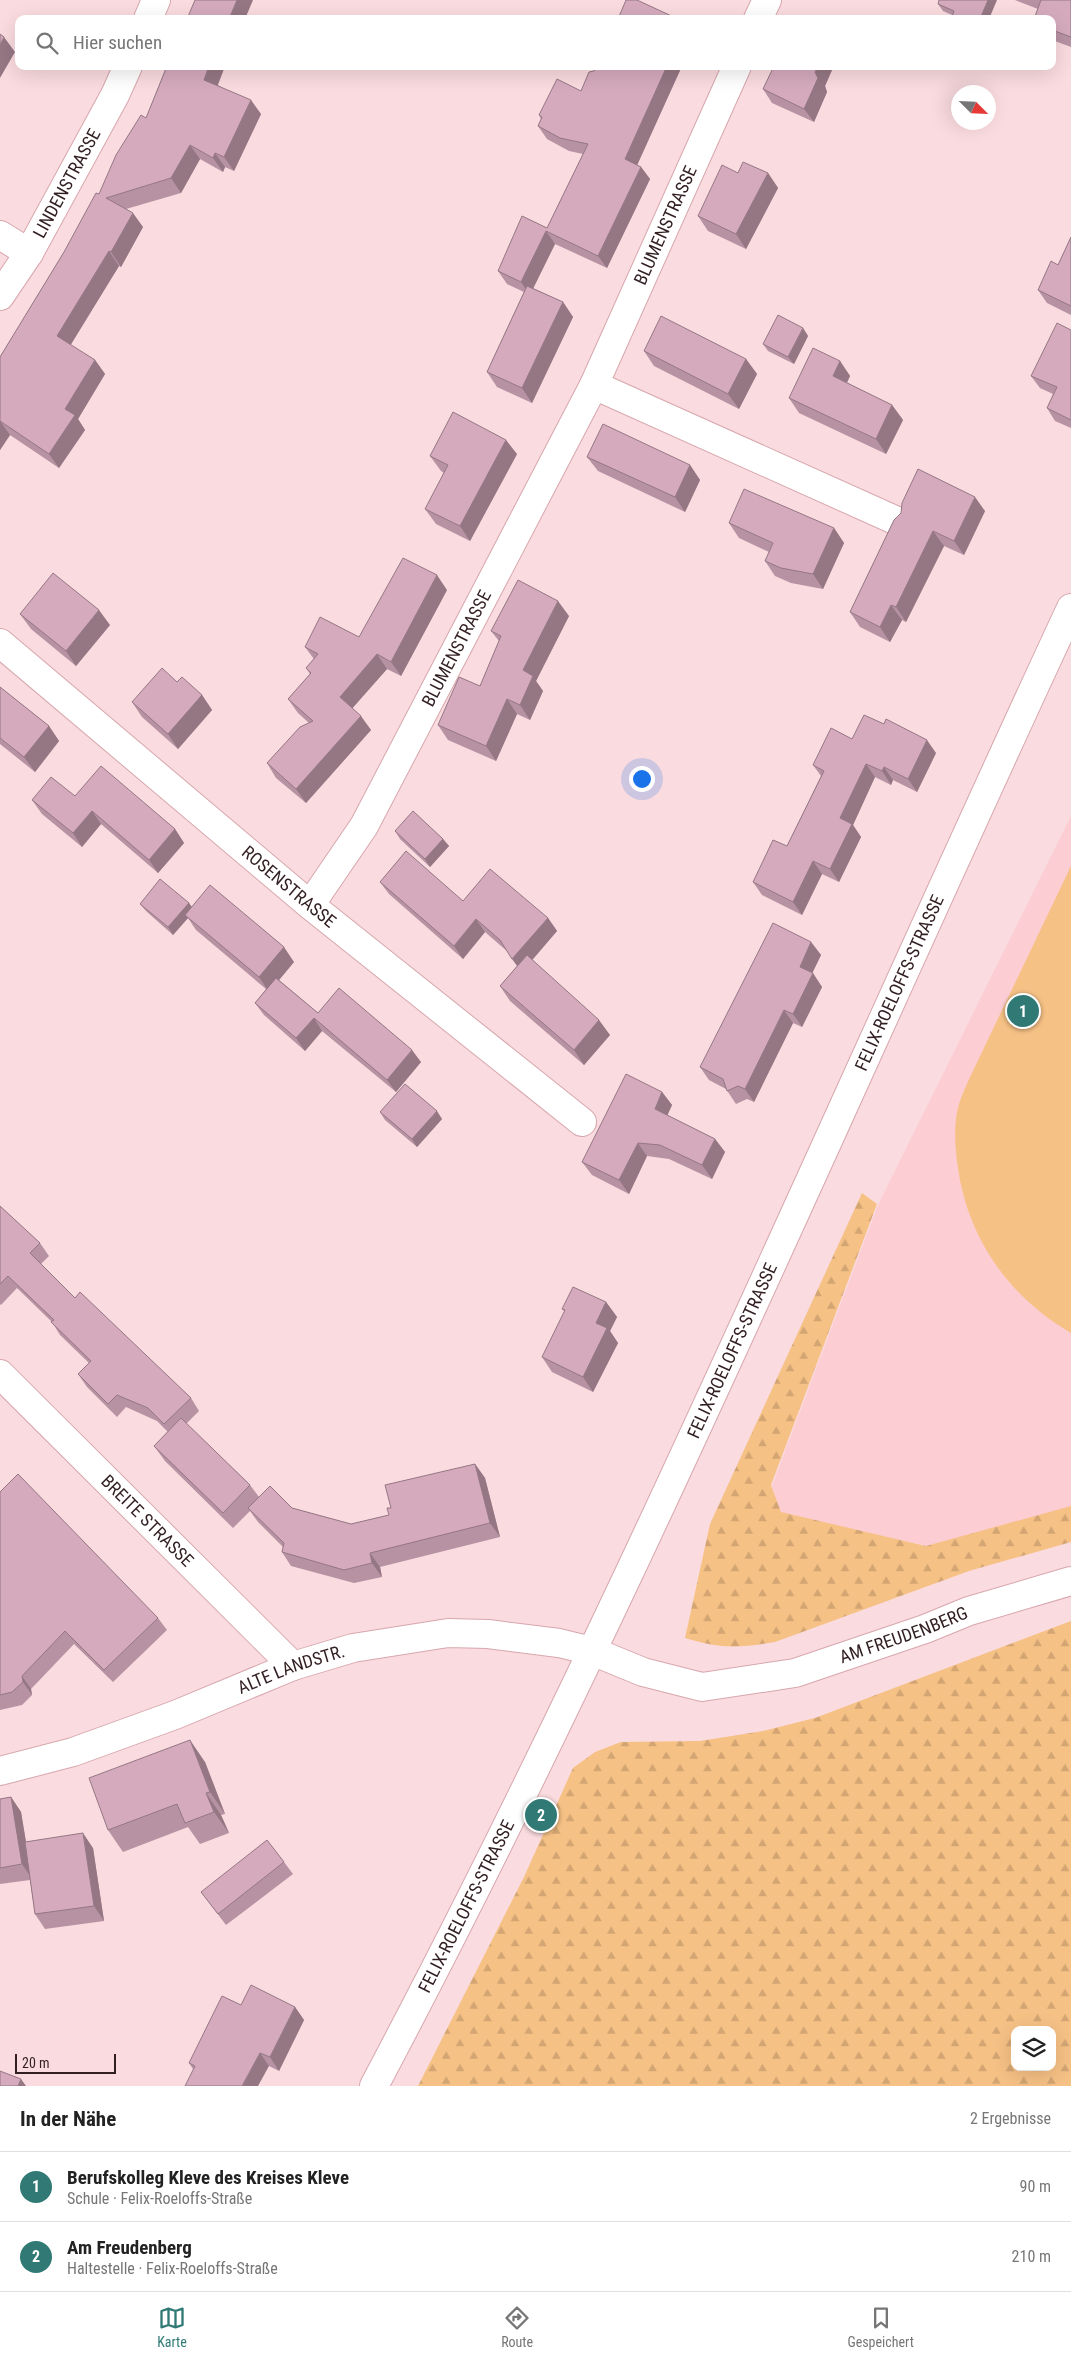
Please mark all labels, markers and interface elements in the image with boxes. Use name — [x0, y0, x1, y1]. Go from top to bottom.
search box — [15, 15, 1056, 70]
icon: search — [33, 29, 61, 57]
text: Hier suchen — [73, 31, 162, 54]
north arrow — [951, 85, 996, 130]
street label: LINDENSTRASSE — [28, 125, 105, 241]
street label: BLUMENSTRASSE — [629, 162, 701, 288]
street label: BLUMENSTRASSE — [417, 586, 495, 710]
your location — [629, 766, 655, 792]
street label: ROSENSTRASSE — [238, 841, 340, 932]
street label: FELIX-ROELOFFS-STRASSE — [850, 892, 948, 1074]
pin: 1 — [1007, 992, 1039, 1030]
street label: FELIX-ROELOFFS-STRASSE — [683, 1260, 781, 1442]
street label: BREITE STRASSE — [97, 1470, 198, 1571]
street label: AM FREUDENBERG — [836, 1602, 971, 1667]
street label: ALTE LANDSTR. — [234, 1640, 347, 1698]
pin: 2 — [525, 1796, 557, 1834]
street label: FELIX-ROELOFFS-STRASSE — [414, 1816, 518, 1996]
map controls — [1011, 2026, 1056, 2071]
button: layers — [1011, 2026, 1056, 2071]
scale bar — [15, 2051, 116, 2074]
text: 20 m — [22, 2055, 50, 2071]
text: In der Nähe — [20, 2107, 116, 2131]
text: 2 Ergebnisse — [970, 2109, 1051, 2128]
text: Berufskolleg Kleve des Kreises Kleve — [67, 2166, 349, 2189]
text: 1 — [32, 2177, 40, 2196]
text: 90 m — [1019, 2177, 1051, 2196]
text: Schule · Felix-Roeloffs-Straße — [67, 2189, 252, 2208]
text: Am Freudenberg — [67, 2236, 192, 2259]
text: 2 — [32, 2247, 40, 2266]
text: 210 m — [1012, 2247, 1051, 2266]
text: Haltestelle · Felix-Roeloffs-Straße — [67, 2259, 278, 2278]
tab: Karte — [157, 2304, 187, 2350]
tab: Route — [501, 2304, 533, 2350]
tab: Gespeichert — [847, 2304, 914, 2350]

